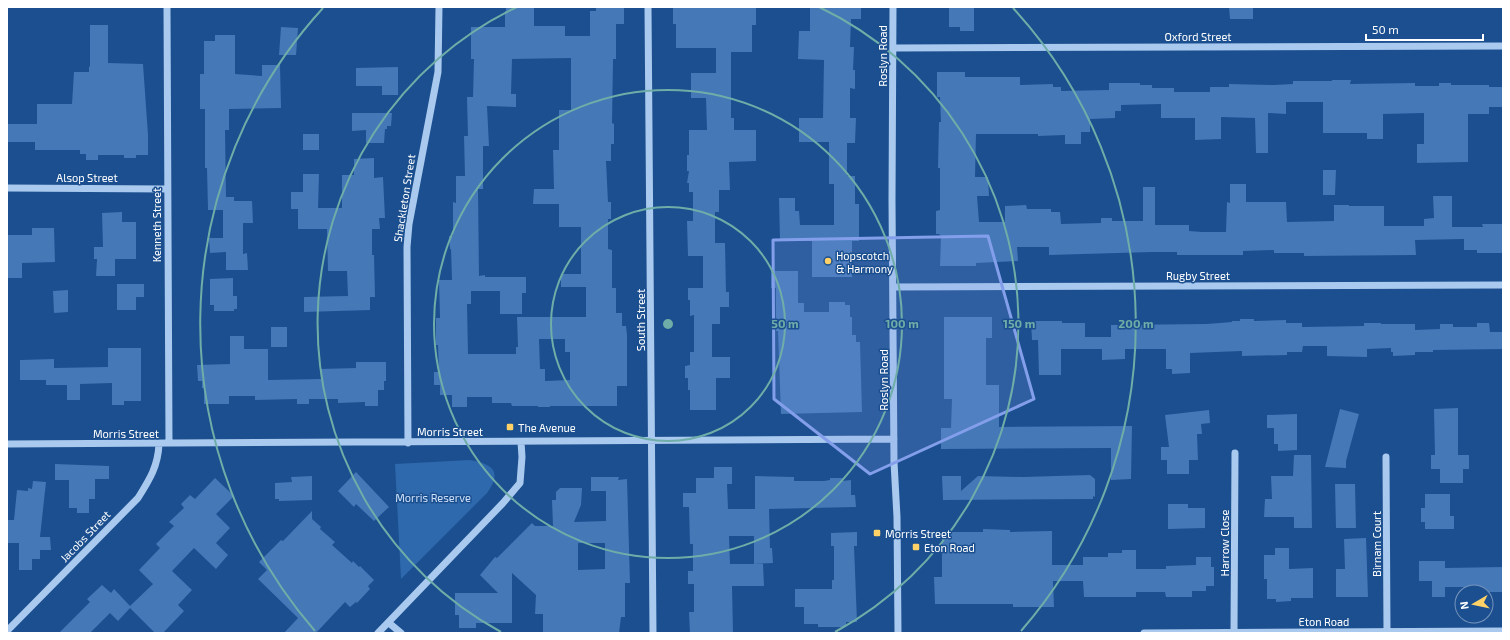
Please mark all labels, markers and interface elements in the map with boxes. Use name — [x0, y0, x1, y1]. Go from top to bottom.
scale bar — [1366, 16, 1483, 42]
text: 50 m — [1372, 22, 1399, 36]
street label: Roslyn Road — [876, 25, 889, 87]
street label: Oxford Street — [1164, 30, 1232, 43]
street label: Shackleton Street — [391, 153, 417, 243]
street label: Alsop Street — [56, 171, 118, 184]
street label: Kenneth Street — [150, 188, 163, 262]
place label: Hopscotch & Harmony — [836, 249, 893, 275]
marker: Hopscotch & Harmony — [823, 256, 833, 266]
street label: Rugby Street — [1166, 269, 1230, 282]
street label: South Street — [634, 289, 647, 351]
text: 50 m — [771, 316, 799, 330]
text: 100 m — [885, 316, 919, 330]
text: 150 m — [1003, 316, 1035, 330]
text: 200 m — [1118, 316, 1154, 330]
centre of rings — [661, 317, 675, 331]
street label: Roslyn Road — [877, 349, 890, 411]
place label: The Avenue — [518, 421, 576, 434]
marker: The Avenue — [505, 422, 515, 432]
street label: Morris Street — [417, 425, 483, 438]
street label: Morris Street — [93, 427, 159, 440]
park label: Morris Reserve — [395, 491, 471, 504]
street label: Jacobs Street — [57, 508, 113, 564]
street label: Harrow Close — [1218, 509, 1231, 576]
street label: Birnam Court — [1370, 511, 1383, 577]
place label: Morris Street — [885, 527, 951, 540]
marker: Morris Street — [872, 528, 882, 538]
place label: Eton Road — [924, 541, 975, 554]
marker: Eton Road — [911, 542, 921, 552]
north arrow — [1454, 584, 1494, 624]
text: N — [1457, 601, 1471, 611]
street label: Eton Road — [1299, 615, 1349, 628]

